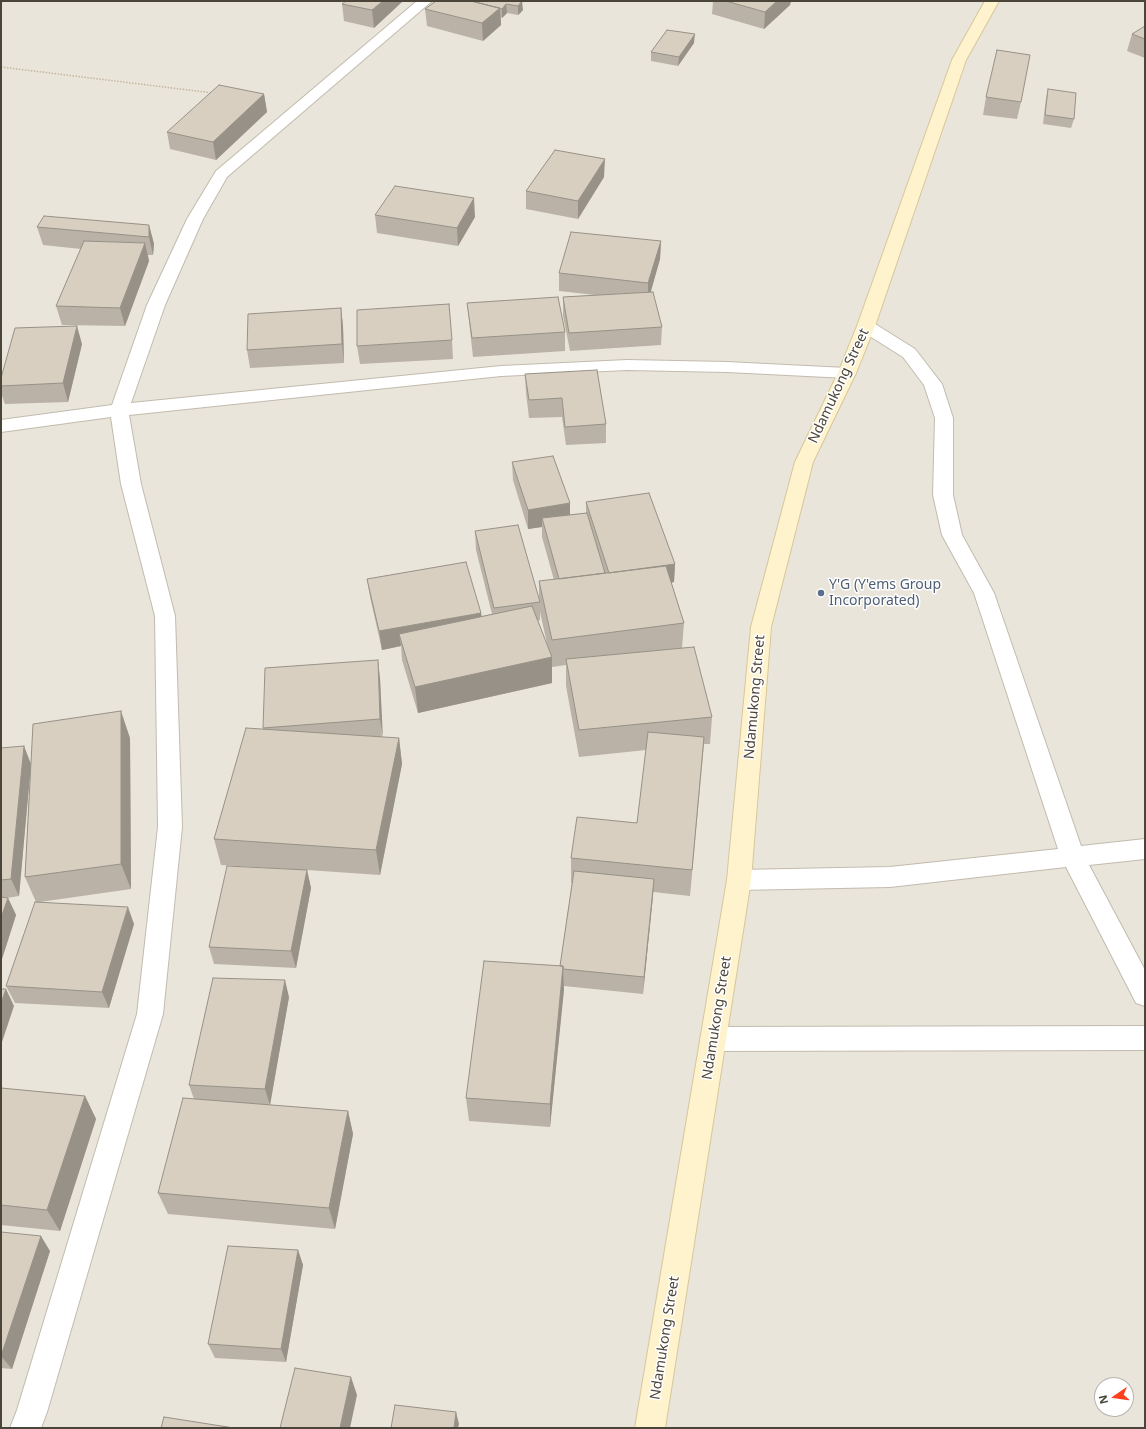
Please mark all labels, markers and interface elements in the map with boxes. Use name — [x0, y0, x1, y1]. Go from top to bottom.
street label: Ndamukong Street — [805, 326, 873, 446]
place label: Y'G (Y'ems Group Incorporated) — [829, 577, 941, 610]
marker: Y'G (Y'ems Group Incorporated) — [816, 588, 826, 598]
street label: Ndamukong Street — [741, 634, 769, 760]
street label: Ndamukong Street — [699, 955, 735, 1081]
street label: Ndamukong Street — [647, 1275, 683, 1401]
north arrow — [1094, 1377, 1134, 1417]
text: N — [1094, 1394, 1111, 1406]

